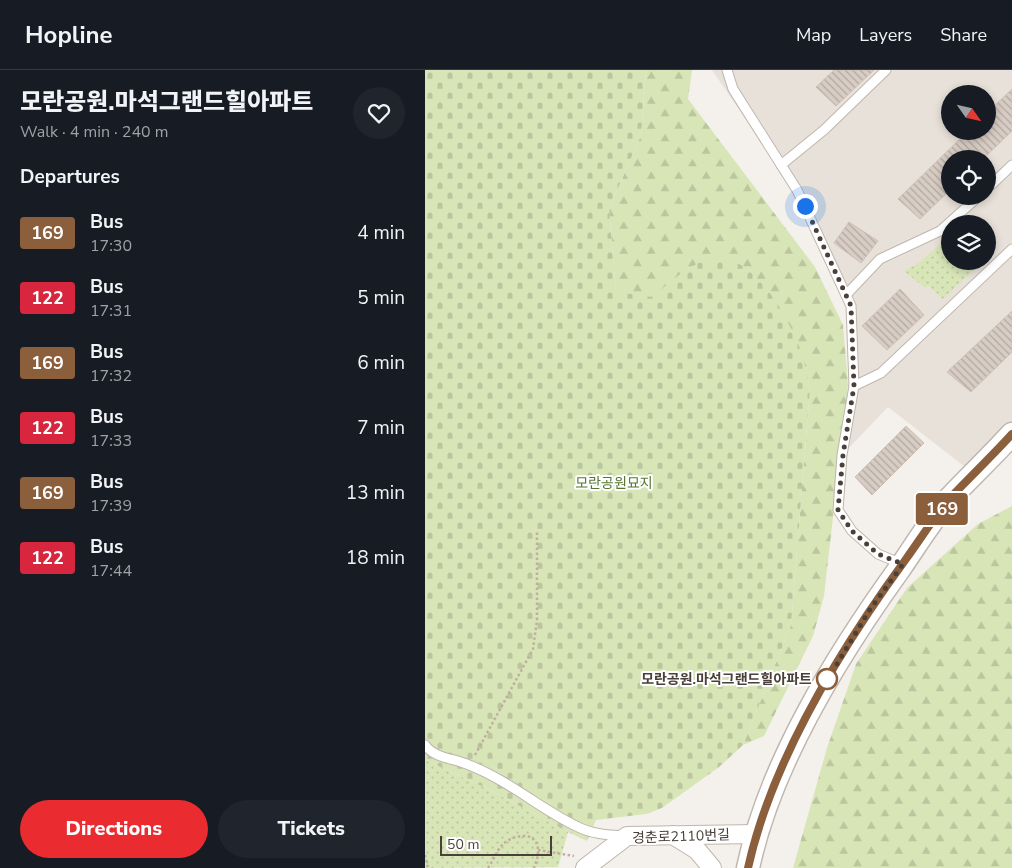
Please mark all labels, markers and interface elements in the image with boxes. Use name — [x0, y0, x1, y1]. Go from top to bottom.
text: Hopline — [25, 19, 113, 51]
text: Map — [796, 23, 831, 47]
text: Layers — [859, 23, 912, 47]
text: Share — [940, 23, 987, 47]
north arrow — [941, 85, 996, 140]
map controls — [941, 85, 996, 270]
text: 모란공원.마석그랜드힐아파트 — [20, 86, 313, 118]
button: heart — [353, 87, 405, 139]
text: Walk · 4 min · 240 m — [20, 121, 168, 143]
button: locate — [941, 150, 996, 205]
text: Departures — [20, 164, 120, 190]
your location — [793, 194, 818, 219]
text: Bus — [90, 209, 123, 235]
button: layers — [941, 215, 996, 270]
text: 4 min — [357, 220, 405, 246]
text: 169 — [31, 221, 64, 245]
text: 17:30 — [90, 235, 132, 257]
text: Bus — [90, 274, 123, 300]
text: 5 min — [357, 285, 405, 311]
text: 122 — [31, 286, 64, 310]
text: 17:31 — [90, 300, 132, 322]
text: Bus — [90, 339, 123, 365]
text: 6 min — [357, 350, 405, 376]
text: 169 — [31, 351, 64, 375]
text: 17:32 — [90, 365, 132, 387]
text: Bus — [90, 404, 123, 430]
text: 7 min — [357, 415, 405, 441]
text: 122 — [31, 416, 64, 440]
text: 17:33 — [90, 430, 132, 452]
text: Bus — [90, 469, 123, 495]
park label: 모란공원묘지 — [575, 474, 653, 493]
text: 13 min — [346, 480, 405, 506]
text: 169 — [31, 481, 64, 505]
line badge: 169 — [913, 493, 971, 525]
text: 17:39 — [90, 495, 132, 517]
text: 169 — [926, 497, 958, 521]
text: Bus — [90, 534, 123, 560]
text: 18 min — [346, 545, 405, 571]
text: 122 — [31, 546, 64, 570]
text: 17:44 — [90, 560, 132, 582]
marker: 모란공원.마석그랜드힐아파트 — [816, 668, 838, 690]
place label: 모란공원.마석그랜드힐아파트 — [641, 670, 812, 689]
button: Directions — [20, 800, 208, 858]
button: Tickets — [218, 800, 405, 858]
street label: 경춘로2110번길 — [632, 825, 730, 848]
scale bar — [440, 833, 553, 856]
text: 50 m — [447, 835, 479, 854]

